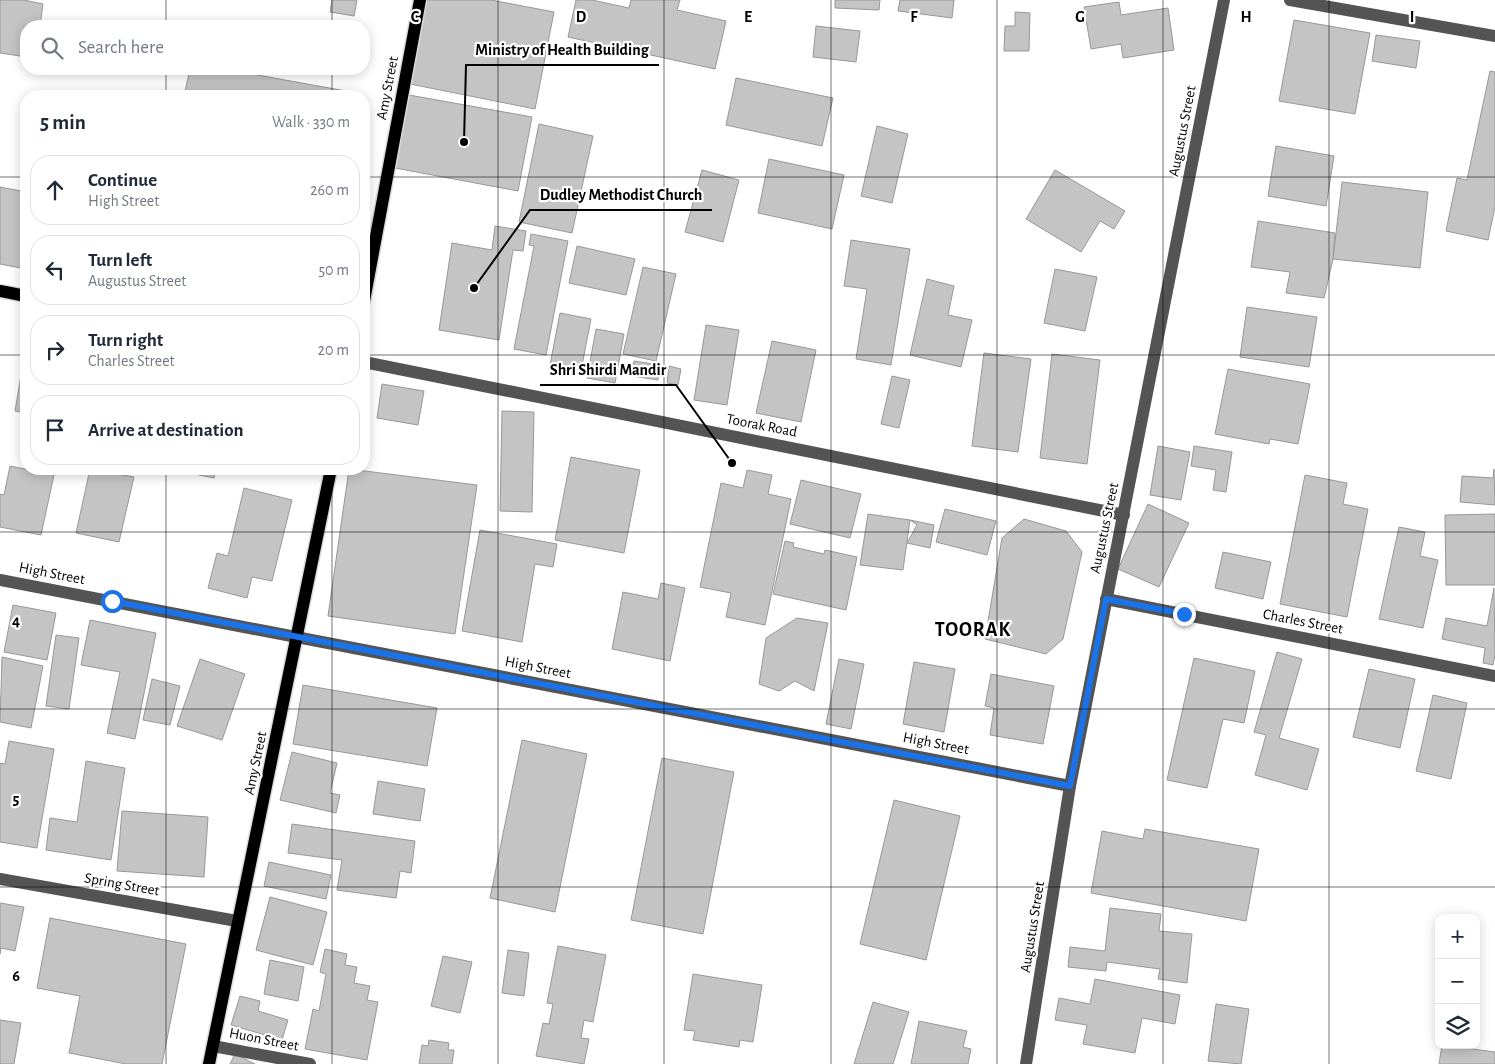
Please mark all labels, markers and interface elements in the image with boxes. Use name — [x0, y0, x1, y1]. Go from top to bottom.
text: C — [411, 9, 420, 25]
text: D — [576, 9, 587, 25]
text: E — [744, 9, 752, 25]
text: F — [910, 9, 918, 25]
text: G — [1075, 9, 1085, 25]
text: H — [1240, 9, 1252, 25]
text: I — [1410, 9, 1414, 25]
search box — [20, 20, 370, 75]
icon: search — [38, 34, 66, 62]
callout: Ministry of Health Building — [466, 34, 659, 65]
text: Search here — [78, 38, 164, 57]
text: Ministry of Health Building — [475, 42, 650, 59]
street label: Amy Street — [374, 55, 401, 121]
street label: Augustus Street — [1166, 84, 1199, 178]
text: 5 min — [40, 112, 86, 133]
text: Walk · 330 m — [272, 114, 350, 130]
text: Continue — [88, 171, 157, 190]
icon: ahead — [41, 176, 69, 204]
callout: Dudley Methodist Church — [530, 179, 712, 210]
text: 260 m — [310, 182, 349, 198]
text: Dudley Methodist Church — [540, 187, 702, 204]
text: High Street — [88, 193, 159, 209]
text: Turn left — [88, 251, 152, 270]
icon: left — [41, 256, 69, 284]
text: 50 m — [318, 262, 349, 278]
text: Augustus Street — [88, 273, 186, 289]
text: Turn right — [88, 331, 163, 350]
icon: right — [41, 336, 69, 364]
text: 20 m — [318, 342, 349, 358]
text: Charles Street — [88, 353, 175, 369]
callout: Shri Shirdi Mandir — [540, 354, 676, 385]
text: Shri Shirdi Mandir — [550, 362, 667, 378]
street label: Toorak Road — [725, 411, 799, 440]
icon: arrive — [41, 416, 69, 444]
text: Arrive at destination — [88, 421, 244, 440]
street label: Augustus Street — [1088, 481, 1121, 575]
street label: High Street — [18, 560, 86, 587]
route start — [101, 590, 124, 613]
route end — [1173, 603, 1196, 626]
street label: Charles Street — [1262, 606, 1344, 637]
text: 4 — [12, 613, 20, 629]
district label: TOORAK — [935, 620, 1011, 640]
street label: High Street — [504, 654, 572, 681]
street label: Amy Street — [241, 730, 270, 796]
street label: High Street — [902, 730, 970, 757]
text: 5 — [13, 791, 20, 807]
street label: Spring Street — [83, 871, 161, 899]
street label: Augustus Street — [1018, 880, 1047, 974]
map controls — [1435, 914, 1480, 1049]
button: + — [1435, 914, 1480, 959]
button: − — [1435, 959, 1480, 1004]
text: 6 — [12, 968, 20, 984]
button: layers — [1435, 1004, 1480, 1049]
street label: Huon Street — [228, 1025, 300, 1054]

